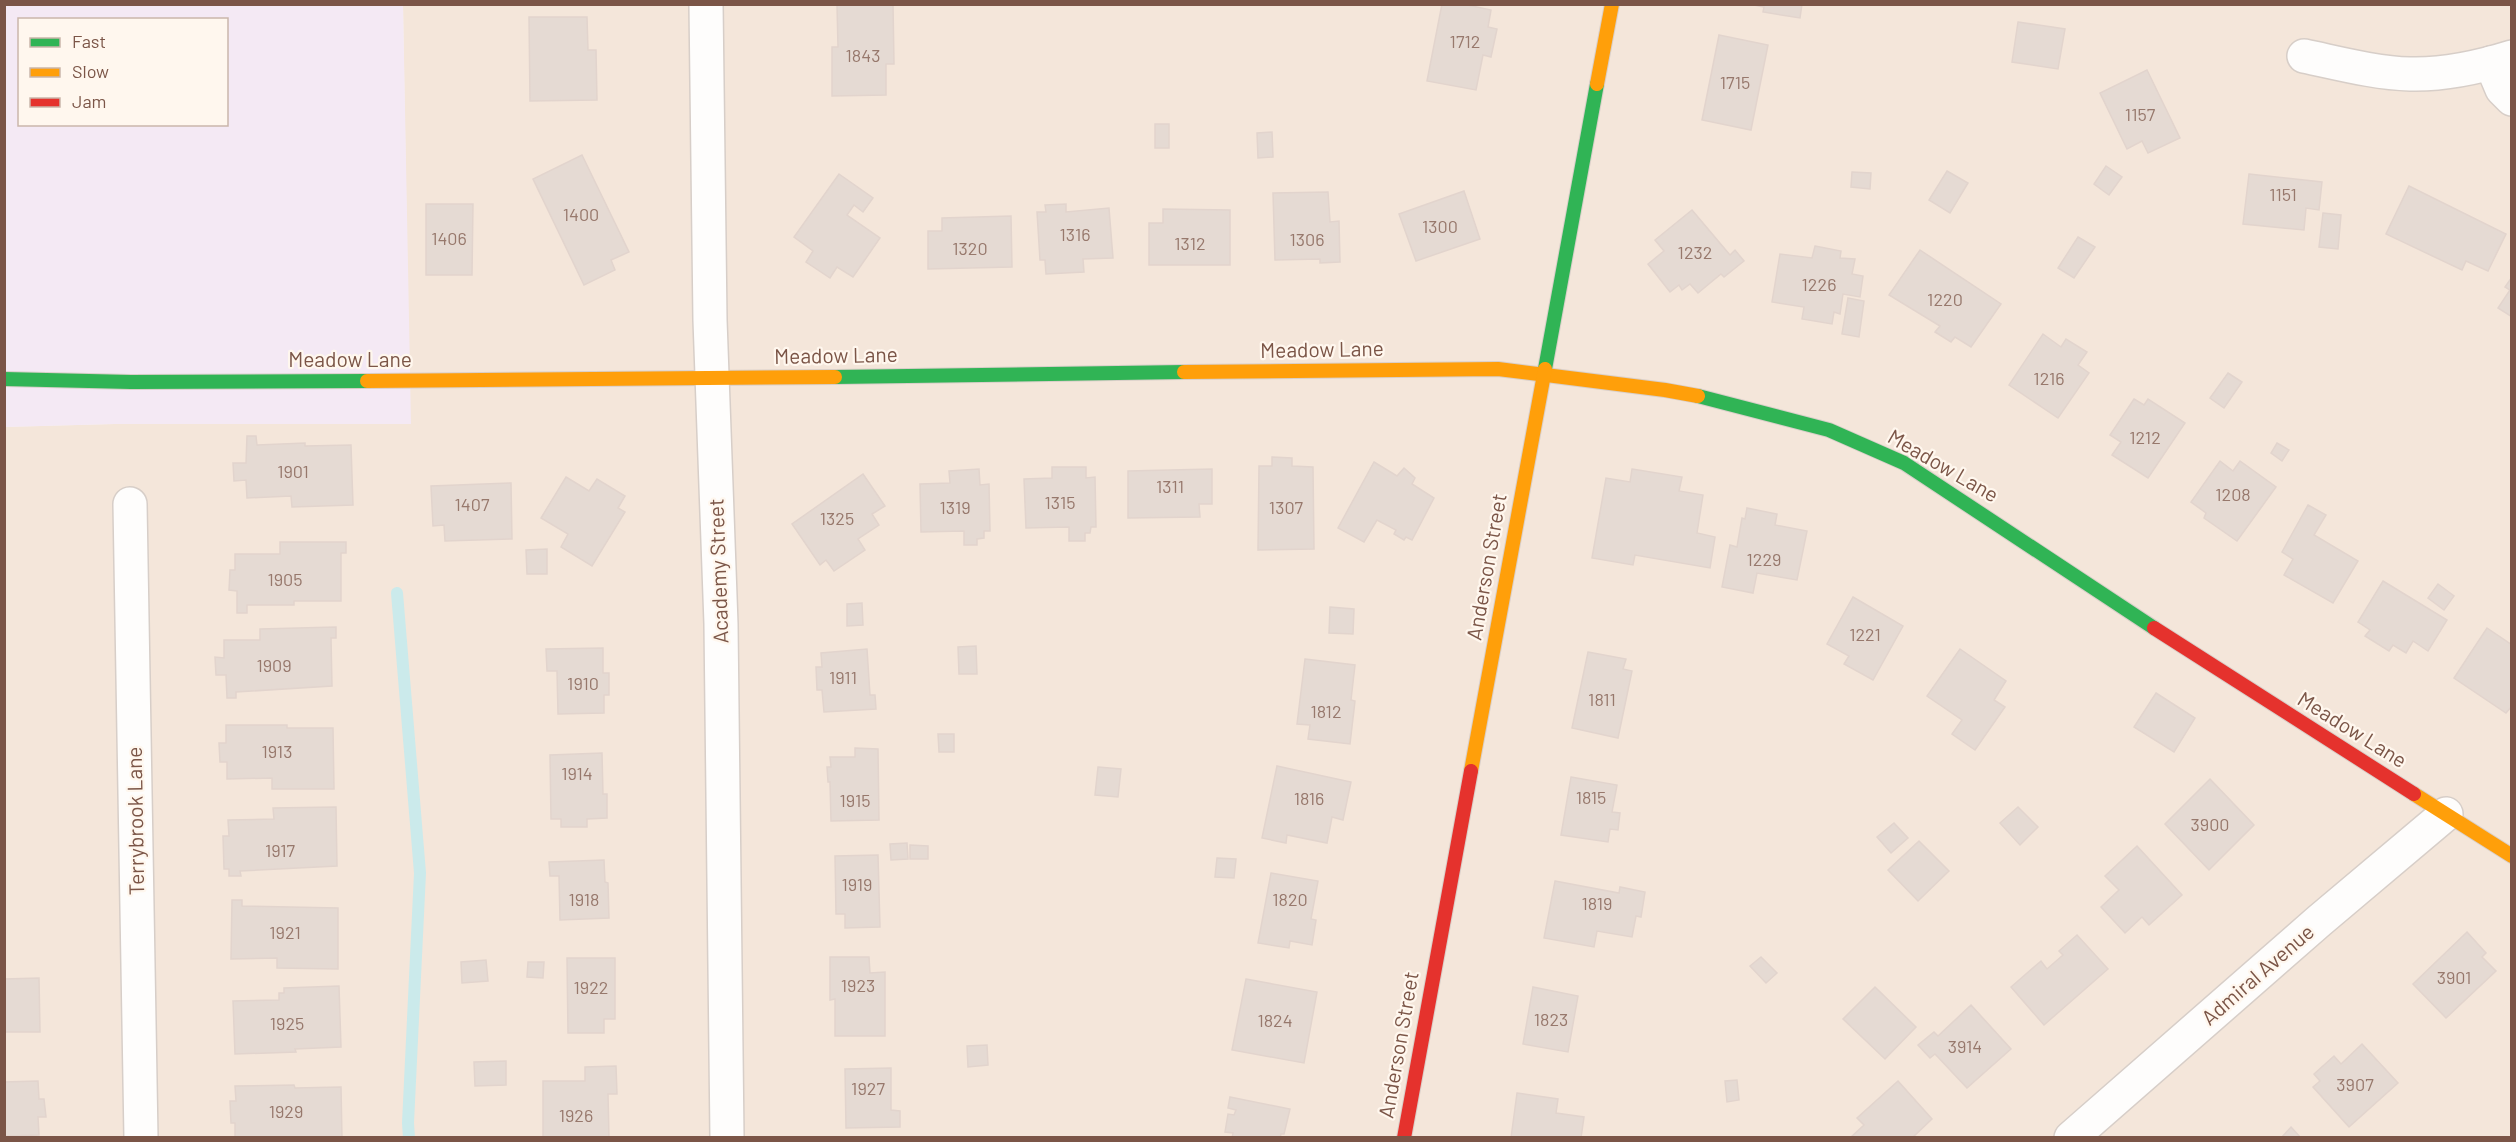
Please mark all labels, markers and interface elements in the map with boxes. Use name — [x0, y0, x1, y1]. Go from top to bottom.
legend — [18, 18, 228, 126]
text: Fast — [72, 30, 106, 52]
house number: 1712 — [1450, 30, 1480, 52]
house number: 1843 — [846, 44, 880, 66]
text: Slow — [72, 60, 109, 82]
house number: 1715 — [1720, 71, 1750, 93]
text: Jam — [72, 90, 106, 112]
house number: 1157 — [2125, 103, 2156, 125]
house number: 1151 — [2269, 183, 2297, 205]
house number: 1400 — [563, 203, 599, 225]
house number: 1300 — [1422, 215, 1458, 237]
house number: 1316 — [1059, 223, 1091, 245]
house number: 1406 — [431, 227, 467, 249]
house number: 1306 — [1289, 228, 1325, 250]
house number: 1312 — [1174, 232, 1206, 254]
house number: 1320 — [952, 237, 988, 259]
house number: 1232 — [1678, 241, 1712, 263]
house number: 1226 — [1802, 273, 1836, 295]
house number: 1220 — [1927, 288, 1963, 310]
street label: Meadow Lane — [1260, 335, 1384, 362]
street label: Meadow Lane — [774, 341, 898, 368]
street label: Meadow Lane — [288, 346, 412, 371]
house number: 1216 — [2033, 367, 2065, 389]
street label: Meadow Lane — [1884, 423, 2004, 506]
house number: 1212 — [2129, 426, 2161, 448]
house number: 1901 — [277, 460, 309, 482]
house number: 1311 — [1156, 475, 1184, 497]
house number: 1208 — [2215, 483, 2251, 505]
house number: 1315 — [1045, 491, 1076, 513]
street label: Anderson Street — [1460, 491, 1511, 642]
house number: 1407 — [455, 493, 490, 515]
house number: 1319 — [939, 496, 971, 518]
house number: 1307 — [1269, 496, 1304, 518]
street label: Academy Street — [702, 498, 733, 644]
house number: 1325 — [820, 507, 854, 529]
house number: 1229 — [1747, 548, 1781, 570]
house number: 1905 — [267, 568, 303, 590]
house number: 1221 — [1849, 623, 1881, 645]
house number: 1909 — [256, 654, 292, 676]
house number: 1911 — [829, 666, 857, 688]
house number: 1910 — [567, 672, 599, 694]
street label: Meadow Lane — [2294, 685, 2412, 772]
house number: 1811 — [1588, 688, 1616, 710]
house number: 1812 — [1310, 700, 1342, 722]
house number: 1913 — [262, 740, 292, 762]
street label: Terrybrook Lane — [121, 746, 148, 896]
house number: 1914 — [561, 762, 593, 784]
house number: 1815 — [1576, 786, 1606, 808]
house number: 1816 — [1294, 787, 1324, 809]
house number: 1915 — [840, 789, 870, 811]
house number: 3900 — [2191, 813, 2230, 835]
house number: 1917 — [265, 839, 296, 861]
house number: 1919 — [842, 873, 873, 895]
house number: 1918 — [569, 888, 600, 910]
house number: 1820 — [1272, 888, 1308, 910]
house number: 1819 — [1582, 892, 1612, 914]
street label: Admiral Avenue — [2196, 918, 2318, 1029]
house number: 1921 — [269, 921, 301, 943]
house number: 3901 — [2437, 966, 2471, 988]
street label: Anderson Street — [1372, 969, 1423, 1120]
house number: 1923 — [841, 974, 875, 996]
house number: 1922 — [574, 976, 608, 998]
house number: 1823 — [1534, 1008, 1568, 1030]
house number: 1824 — [1257, 1009, 1293, 1031]
house number: 1925 — [270, 1012, 304, 1034]
house number: 3914 — [1948, 1035, 1982, 1057]
house number: 3907 — [2336, 1073, 2374, 1095]
house number: 1927 — [851, 1077, 885, 1099]
house number: 1929 — [269, 1100, 303, 1122]
house number: 1926 — [559, 1104, 593, 1126]

